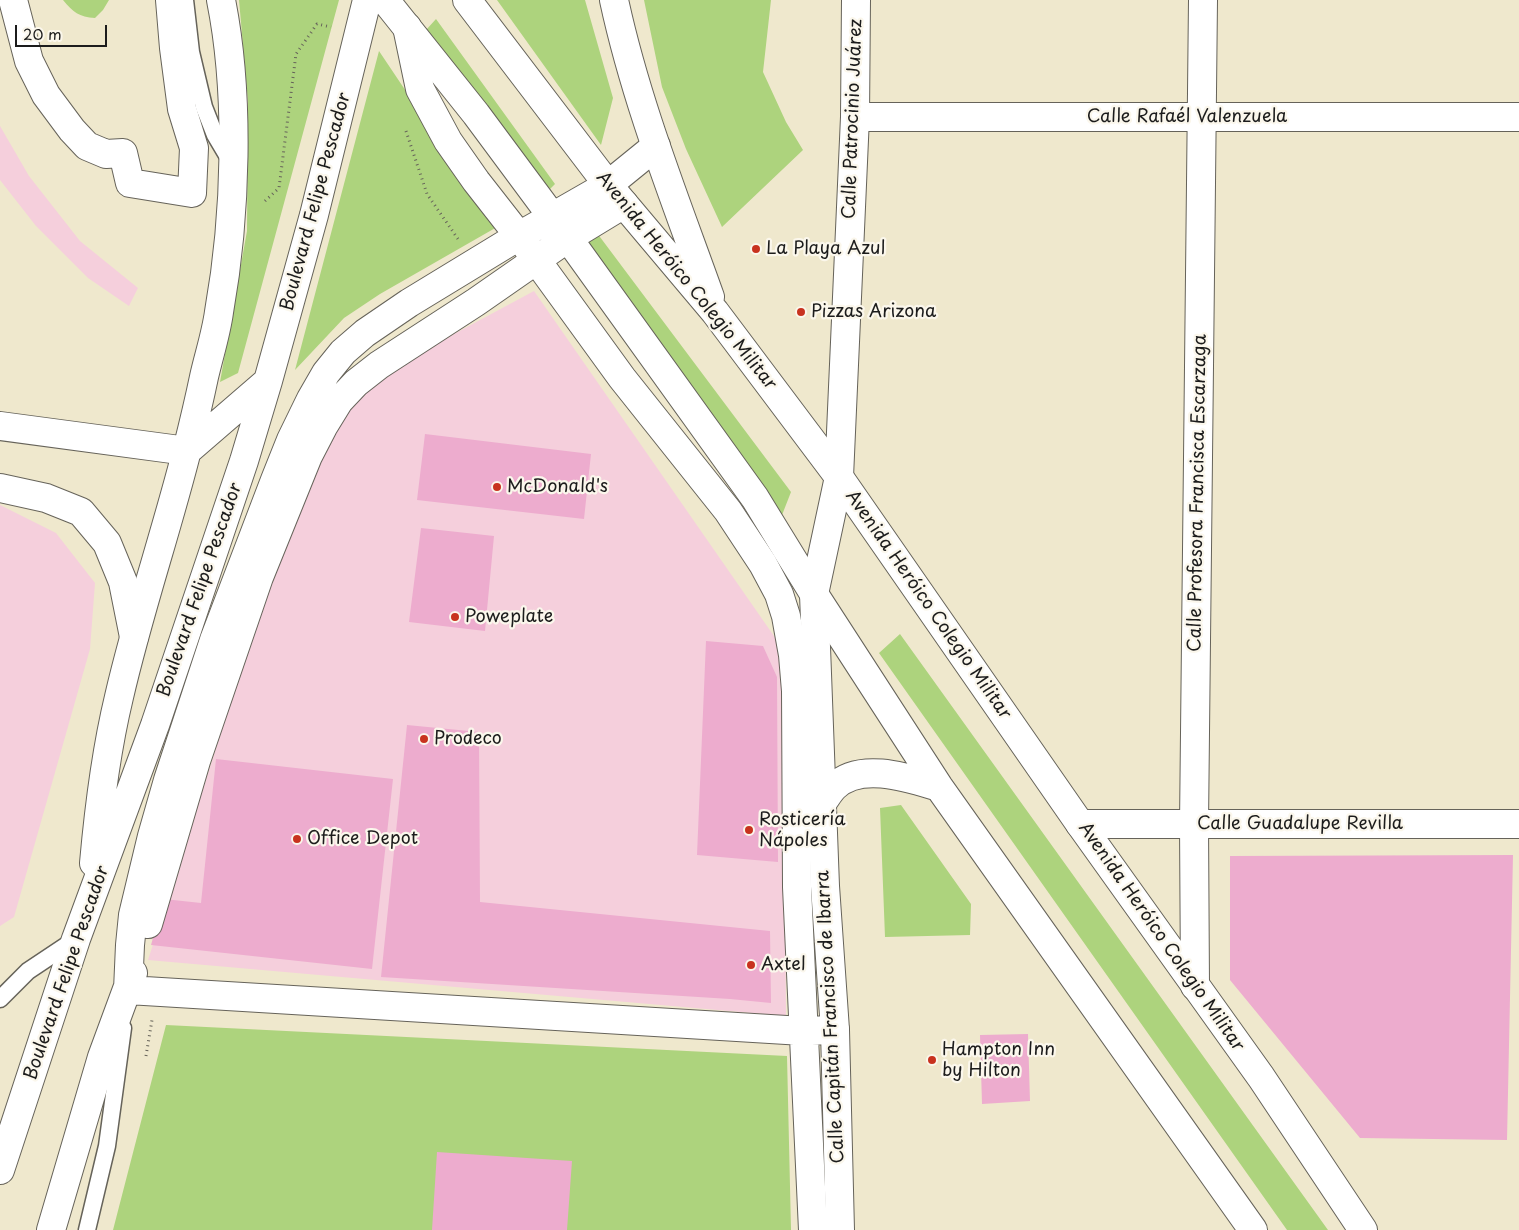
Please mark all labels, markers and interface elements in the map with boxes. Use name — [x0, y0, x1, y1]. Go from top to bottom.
scale bar — [18, 15, 110, 47]
street label: Calle Patrocinio Juárez — [839, 19, 867, 219]
text: 20 m — [23, 22, 62, 45]
street label: Boulevard Felipe Pescador — [276, 90, 356, 314]
street label: Calle Rafaél Valenzuela — [1087, 106, 1287, 128]
street label: Avenida Heróico Colegio Militar — [591, 168, 781, 394]
place label: La Playa Azul — [766, 238, 885, 260]
marker: La Playa Azul — [750, 243, 762, 255]
place label: Pizzas Arizona — [811, 301, 936, 323]
marker: Pizzas Arizona — [795, 306, 807, 318]
street label: Calle Profesora Francisca Escarzaga — [1184, 334, 1212, 652]
place label: McDonald's — [507, 476, 608, 498]
street label: Boulevard Felipe Pescador — [153, 480, 247, 700]
marker: McDonald's — [491, 481, 503, 493]
street label: Avenida Heróico Colegio Militar — [840, 486, 1016, 724]
place label: Poweplate — [465, 606, 553, 628]
marker: Poweplate — [449, 611, 461, 623]
place label: Prodeco — [434, 728, 502, 750]
marker: Prodeco — [418, 733, 430, 745]
place label: Rosticería Nápoles — [759, 809, 846, 852]
street label: Calle Guadalupe Revilla — [1197, 813, 1403, 835]
street label: Avenida Heróico Colegio Militar — [1073, 818, 1249, 1056]
marker: Rosticería Nápoles — [743, 824, 755, 836]
place label: Office Depot — [307, 828, 418, 850]
marker: Office Depot — [291, 833, 303, 845]
street label: Boulevard Felipe Pescador — [20, 863, 114, 1083]
street label: Calle Capitán Francisco de Ibarra — [813, 870, 849, 1164]
place label: Axtel — [761, 954, 806, 976]
marker: Axtel — [745, 959, 757, 971]
place label: Hampton Inn by Hilton — [942, 1039, 1055, 1082]
marker: Hampton Inn by Hilton — [926, 1054, 938, 1066]

